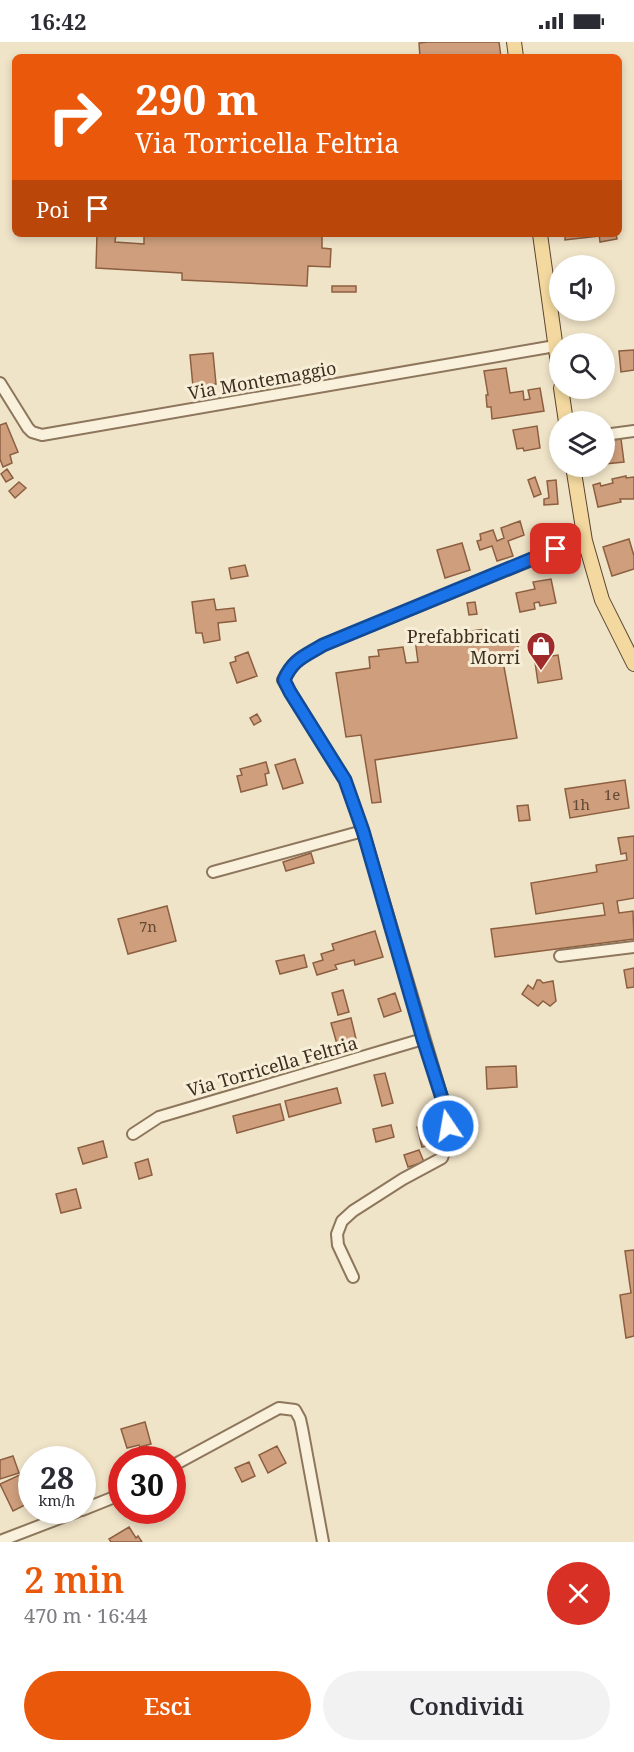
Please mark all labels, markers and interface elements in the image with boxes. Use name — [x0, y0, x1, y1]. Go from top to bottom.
text: 16:42 — [30, 6, 86, 36]
text: 290 m — [135, 70, 259, 127]
icon: right — [36, 78, 114, 156]
text: Via Torricella Feltria — [135, 124, 399, 161]
icon: arrive — [81, 192, 114, 225]
text: Poi — [36, 194, 69, 224]
map controls — [549, 255, 615, 477]
button: sound — [549, 255, 615, 321]
button: search — [549, 333, 615, 399]
street label: Via Montemaggio — [186, 355, 338, 405]
button: layers — [549, 411, 615, 477]
pin — [530, 523, 581, 574]
icon: arrive — [539, 532, 572, 565]
place label: Prefabbricati Morri — [407, 624, 520, 669]
shop icon: Prefabbricati Morri — [525, 630, 557, 672]
house number: 1e — [604, 784, 620, 804]
house number: 1h — [572, 794, 590, 814]
house number: 7n — [139, 916, 157, 936]
street label: Via Torricella Feltria — [184, 1030, 360, 1102]
position arrow — [416, 1094, 480, 1158]
speed limit sign: 30 — [108, 1446, 186, 1524]
text: 28 — [40, 1457, 74, 1498]
text: km/h — [39, 1490, 75, 1510]
text: 2 min — [24, 1555, 125, 1604]
button: close — [547, 1562, 610, 1625]
text: 470 m · 16:44 — [24, 1602, 147, 1629]
button: Esci — [24, 1671, 311, 1740]
button: Condividi — [323, 1671, 610, 1740]

